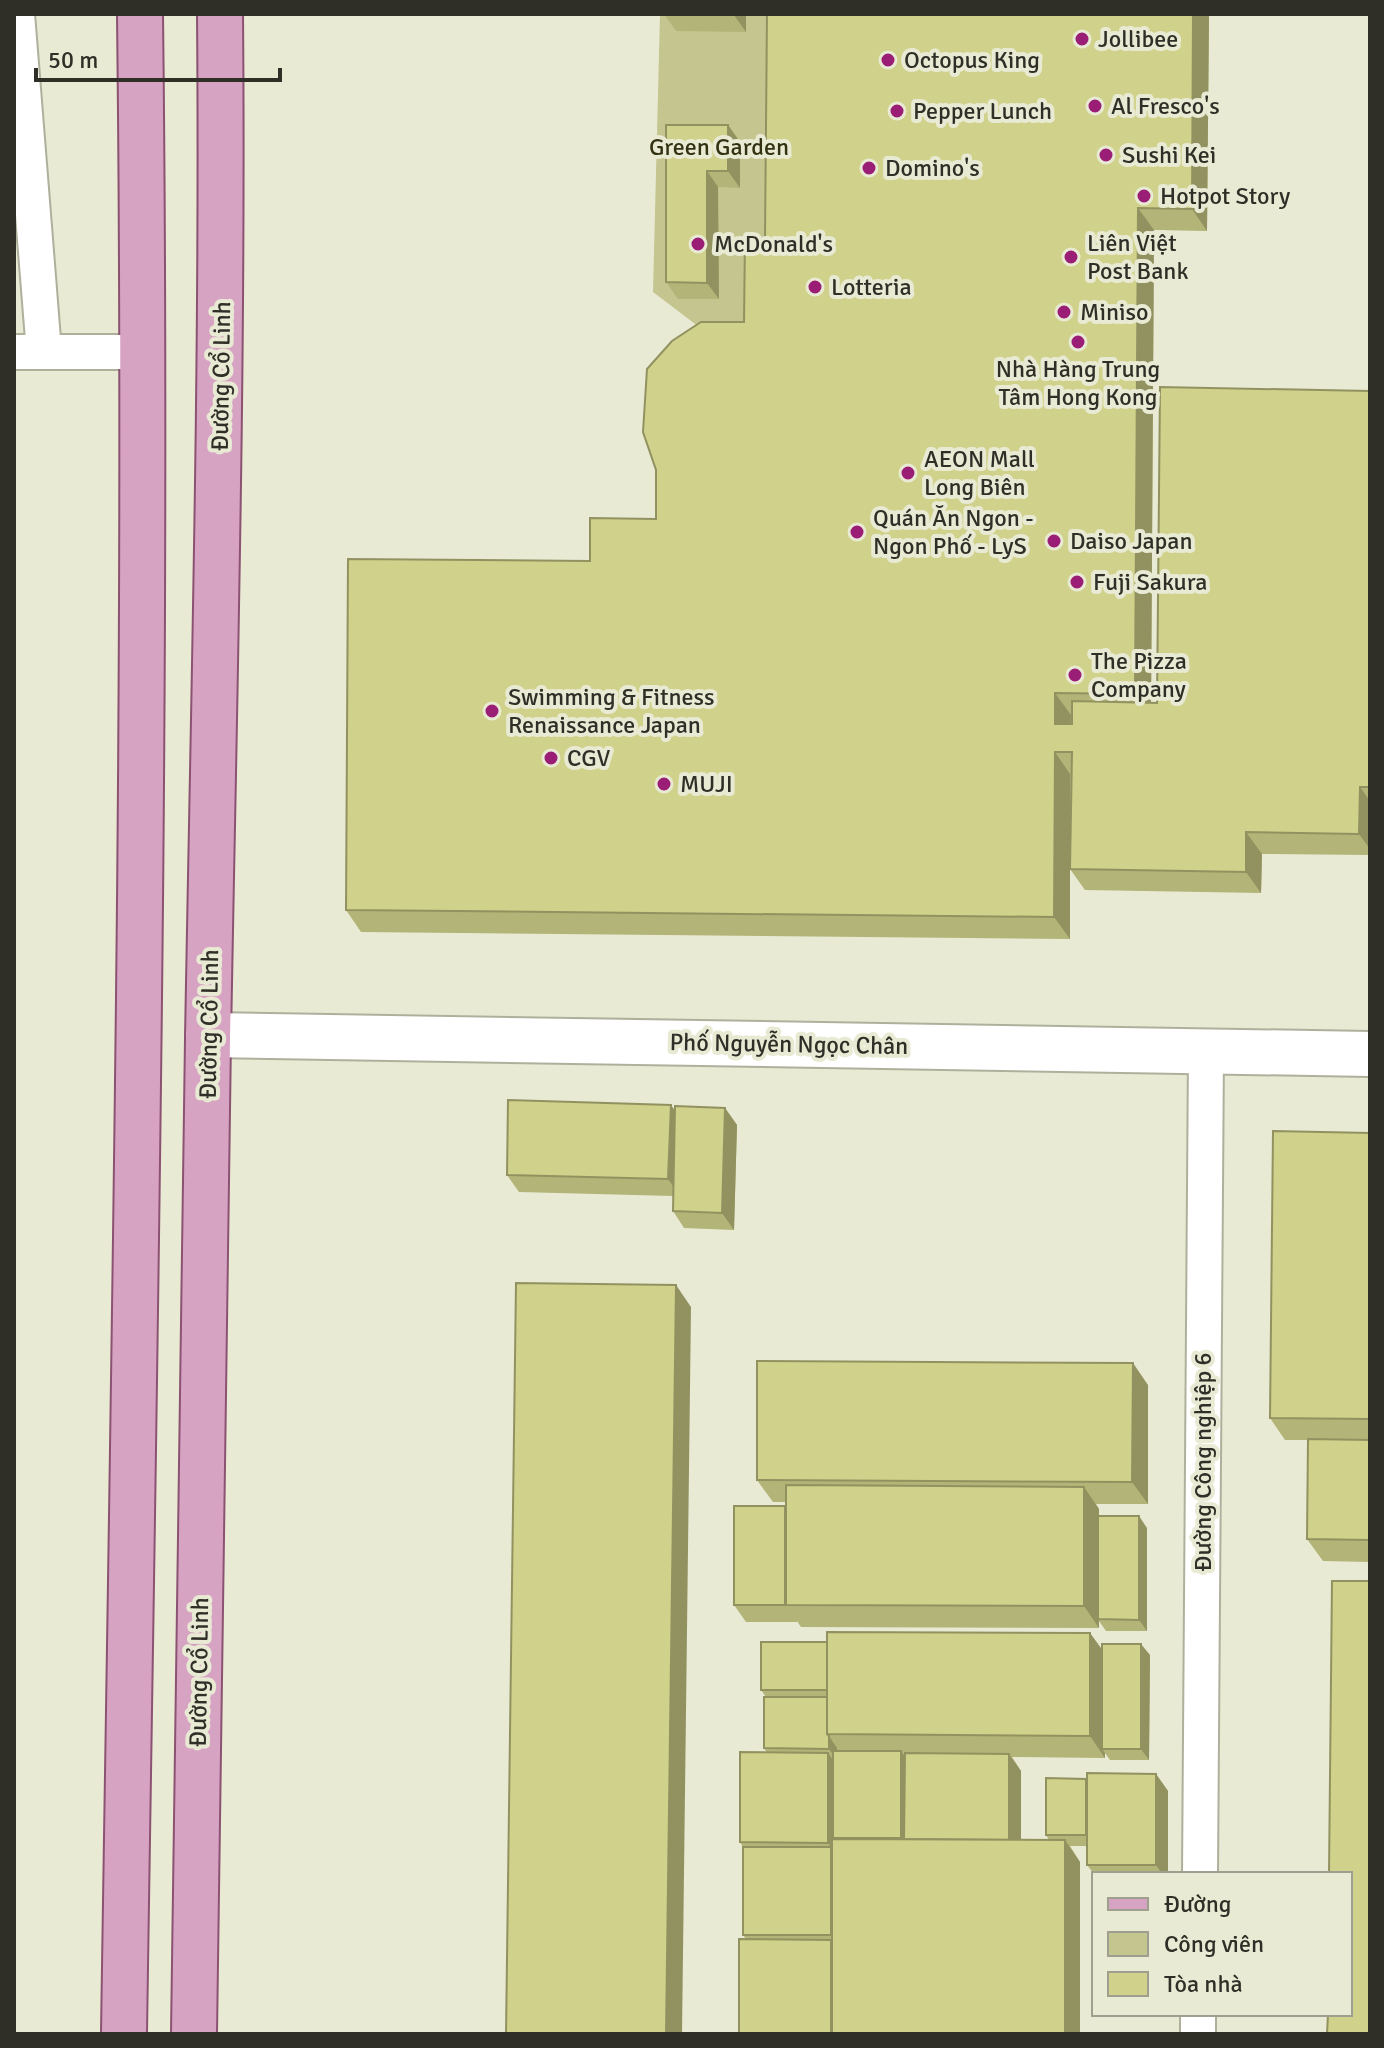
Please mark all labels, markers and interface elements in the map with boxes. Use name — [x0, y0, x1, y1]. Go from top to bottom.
place label: Jollibee — [1098, 24, 1178, 54]
marker: Jollibee — [1073, 30, 1091, 48]
scale bar — [36, 32, 280, 82]
text: 50 m — [48, 45, 98, 75]
place label: Octopus King — [904, 45, 1040, 75]
marker: Octopus King — [879, 51, 897, 69]
place label: Al Fresco's — [1111, 91, 1220, 121]
place label: Pepper Lunch — [913, 96, 1052, 126]
marker: Al Fresco's — [1086, 97, 1104, 115]
marker: Pepper Lunch — [888, 102, 906, 120]
park label: Green Garden — [649, 132, 789, 162]
place label: Sushi Kei — [1122, 140, 1216, 170]
marker: Sushi Kei — [1097, 146, 1115, 164]
place label: Domino's — [885, 153, 980, 183]
marker: Domino's — [860, 159, 878, 177]
place label: Hotpot Story — [1160, 181, 1290, 211]
marker: Hotpot Story — [1135, 187, 1153, 205]
place label: Liên Việt Post Bank — [1087, 228, 1188, 286]
place label: McDonald's — [714, 229, 833, 259]
marker: McDonald's — [689, 235, 707, 253]
marker: Liên Việt Post Bank — [1062, 248, 1080, 266]
place label: Lotteria — [831, 272, 912, 302]
marker: Lotteria — [806, 278, 824, 296]
place label: Miniso — [1080, 297, 1148, 327]
street label: Đường Cổ Linh — [205, 301, 237, 451]
marker: Miniso — [1055, 303, 1073, 321]
marker: Nhà Hàng Trung Tâm Hong Kong — [1069, 333, 1087, 351]
place label: Nhà Hàng Trung Tâm Hong Kong — [996, 354, 1160, 412]
place label: AEON Mall Long Biên — [924, 444, 1035, 502]
marker: AEON Mall Long Biên — [899, 464, 917, 482]
place label: Quán Ăn Ngon - Ngon Phố - LyS — [873, 503, 1034, 561]
marker: Quán Ăn Ngon - Ngon Phố - LyS — [848, 523, 866, 541]
place label: Daiso Japan — [1070, 526, 1193, 556]
marker: Daiso Japan — [1045, 532, 1063, 550]
place label: Fuji Sakura — [1093, 567, 1207, 597]
marker: Fuji Sakura — [1068, 573, 1086, 591]
place label: The Pizza Company — [1091, 646, 1187, 704]
marker: The Pizza Company — [1066, 666, 1084, 684]
place label: Swimming & Fitness Renaissance Japan — [508, 682, 715, 740]
marker: Swimming & Fitness Renaissance Japan — [483, 702, 501, 720]
place label: CGV — [567, 743, 610, 773]
marker: CGV — [542, 749, 560, 767]
place label: MUJI — [680, 769, 733, 799]
marker: MUJI — [655, 775, 673, 793]
street label: Đường Cổ Linh — [193, 949, 225, 1099]
street label: Phố Nguyễn Ngọc Chân — [669, 1027, 909, 1061]
street label: Đường Công nghiệp 6 — [1188, 1353, 1218, 1571]
street label: Đường Cổ Linh — [183, 1597, 215, 1747]
legend — [1092, 1872, 1352, 2016]
text: Đường — [1164, 1889, 1231, 1919]
text: Công viên — [1164, 1929, 1264, 1959]
text: Tòa nhà — [1164, 1969, 1243, 1999]

